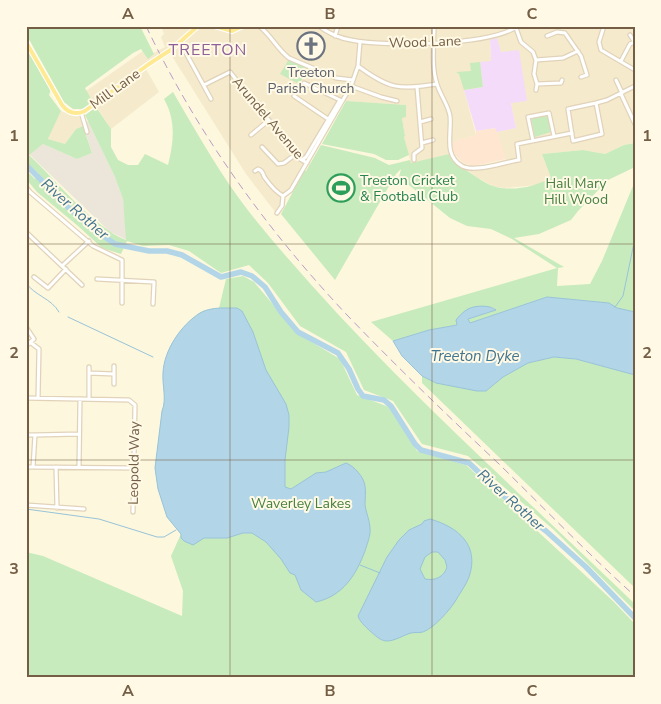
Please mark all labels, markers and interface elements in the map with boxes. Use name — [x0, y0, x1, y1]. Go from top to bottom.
text: A — [122, 3, 134, 25]
text: B — [324, 3, 336, 25]
text: C — [527, 3, 538, 25]
church icon: Treeton Parish Church — [296, 31, 326, 61]
street label: Wood Lane — [389, 31, 461, 53]
district label: TREETON — [169, 39, 247, 61]
place label: Treeton Parish Church — [267, 63, 355, 98]
street label: Mill Lane — [86, 64, 144, 114]
street label: Arundel Avenue — [228, 73, 308, 163]
text: 1 — [9, 125, 19, 147]
text: 1 — [642, 125, 652, 147]
place label: Treeton Cricket & Football Club — [360, 171, 458, 206]
sports icon: Treeton Cricket & Football Club — [326, 173, 356, 203]
water label: River Rother — [37, 174, 114, 244]
park label: Hail Mary Hill Wood — [544, 174, 608, 209]
text: 2 — [9, 342, 19, 364]
text: 2 — [642, 342, 652, 364]
water label: Treeton Dyke — [430, 346, 520, 366]
street label: Leopold Way — [124, 420, 144, 505]
water label: River Rother — [473, 465, 549, 536]
park label: Waverley Lakes — [251, 494, 351, 513]
text: 3 — [9, 558, 19, 580]
text: 3 — [642, 558, 652, 580]
text: A — [122, 680, 134, 702]
text: B — [324, 680, 336, 702]
text: C — [527, 680, 538, 702]

